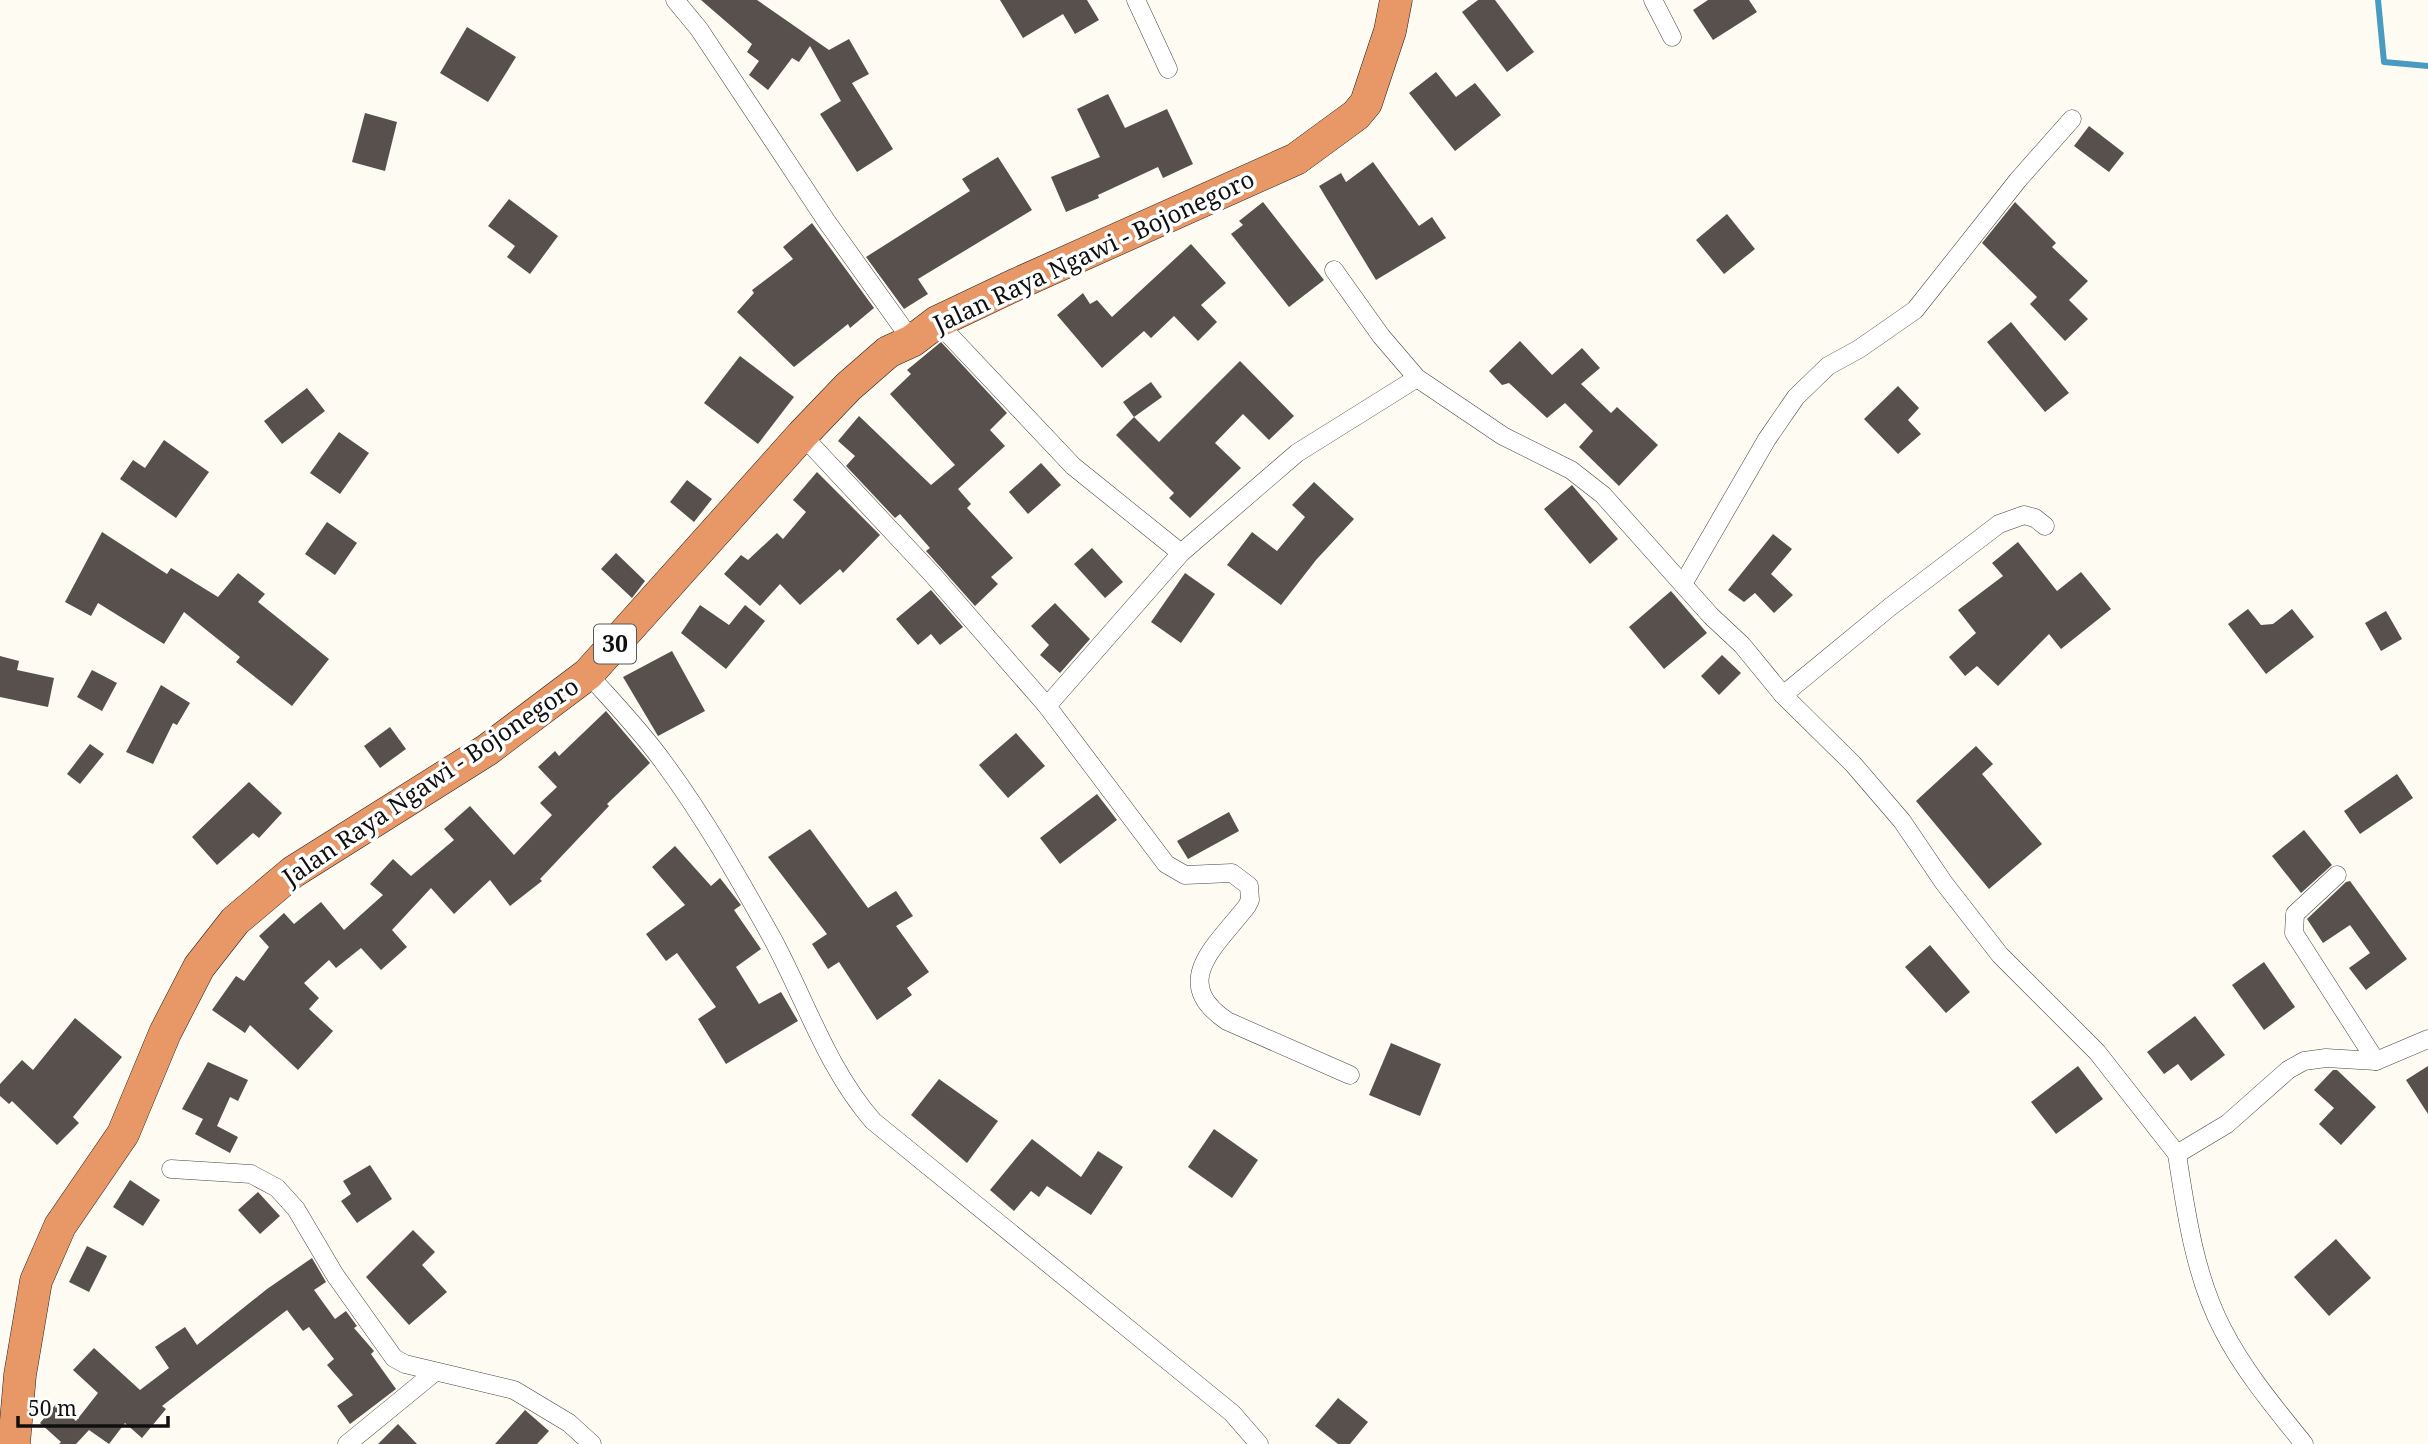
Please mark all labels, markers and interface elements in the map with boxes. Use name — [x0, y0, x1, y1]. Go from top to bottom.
street label: Jalan Raya Ngawi - Bojonegoro — [927, 162, 1259, 340]
road number: 30 — [594, 624, 636, 664]
street label: Jalan Raya Ngawi - Bojonegoro — [275, 669, 585, 893]
scale bar — [18, 1384, 168, 1428]
text: 50 m — [28, 1394, 77, 1422]

